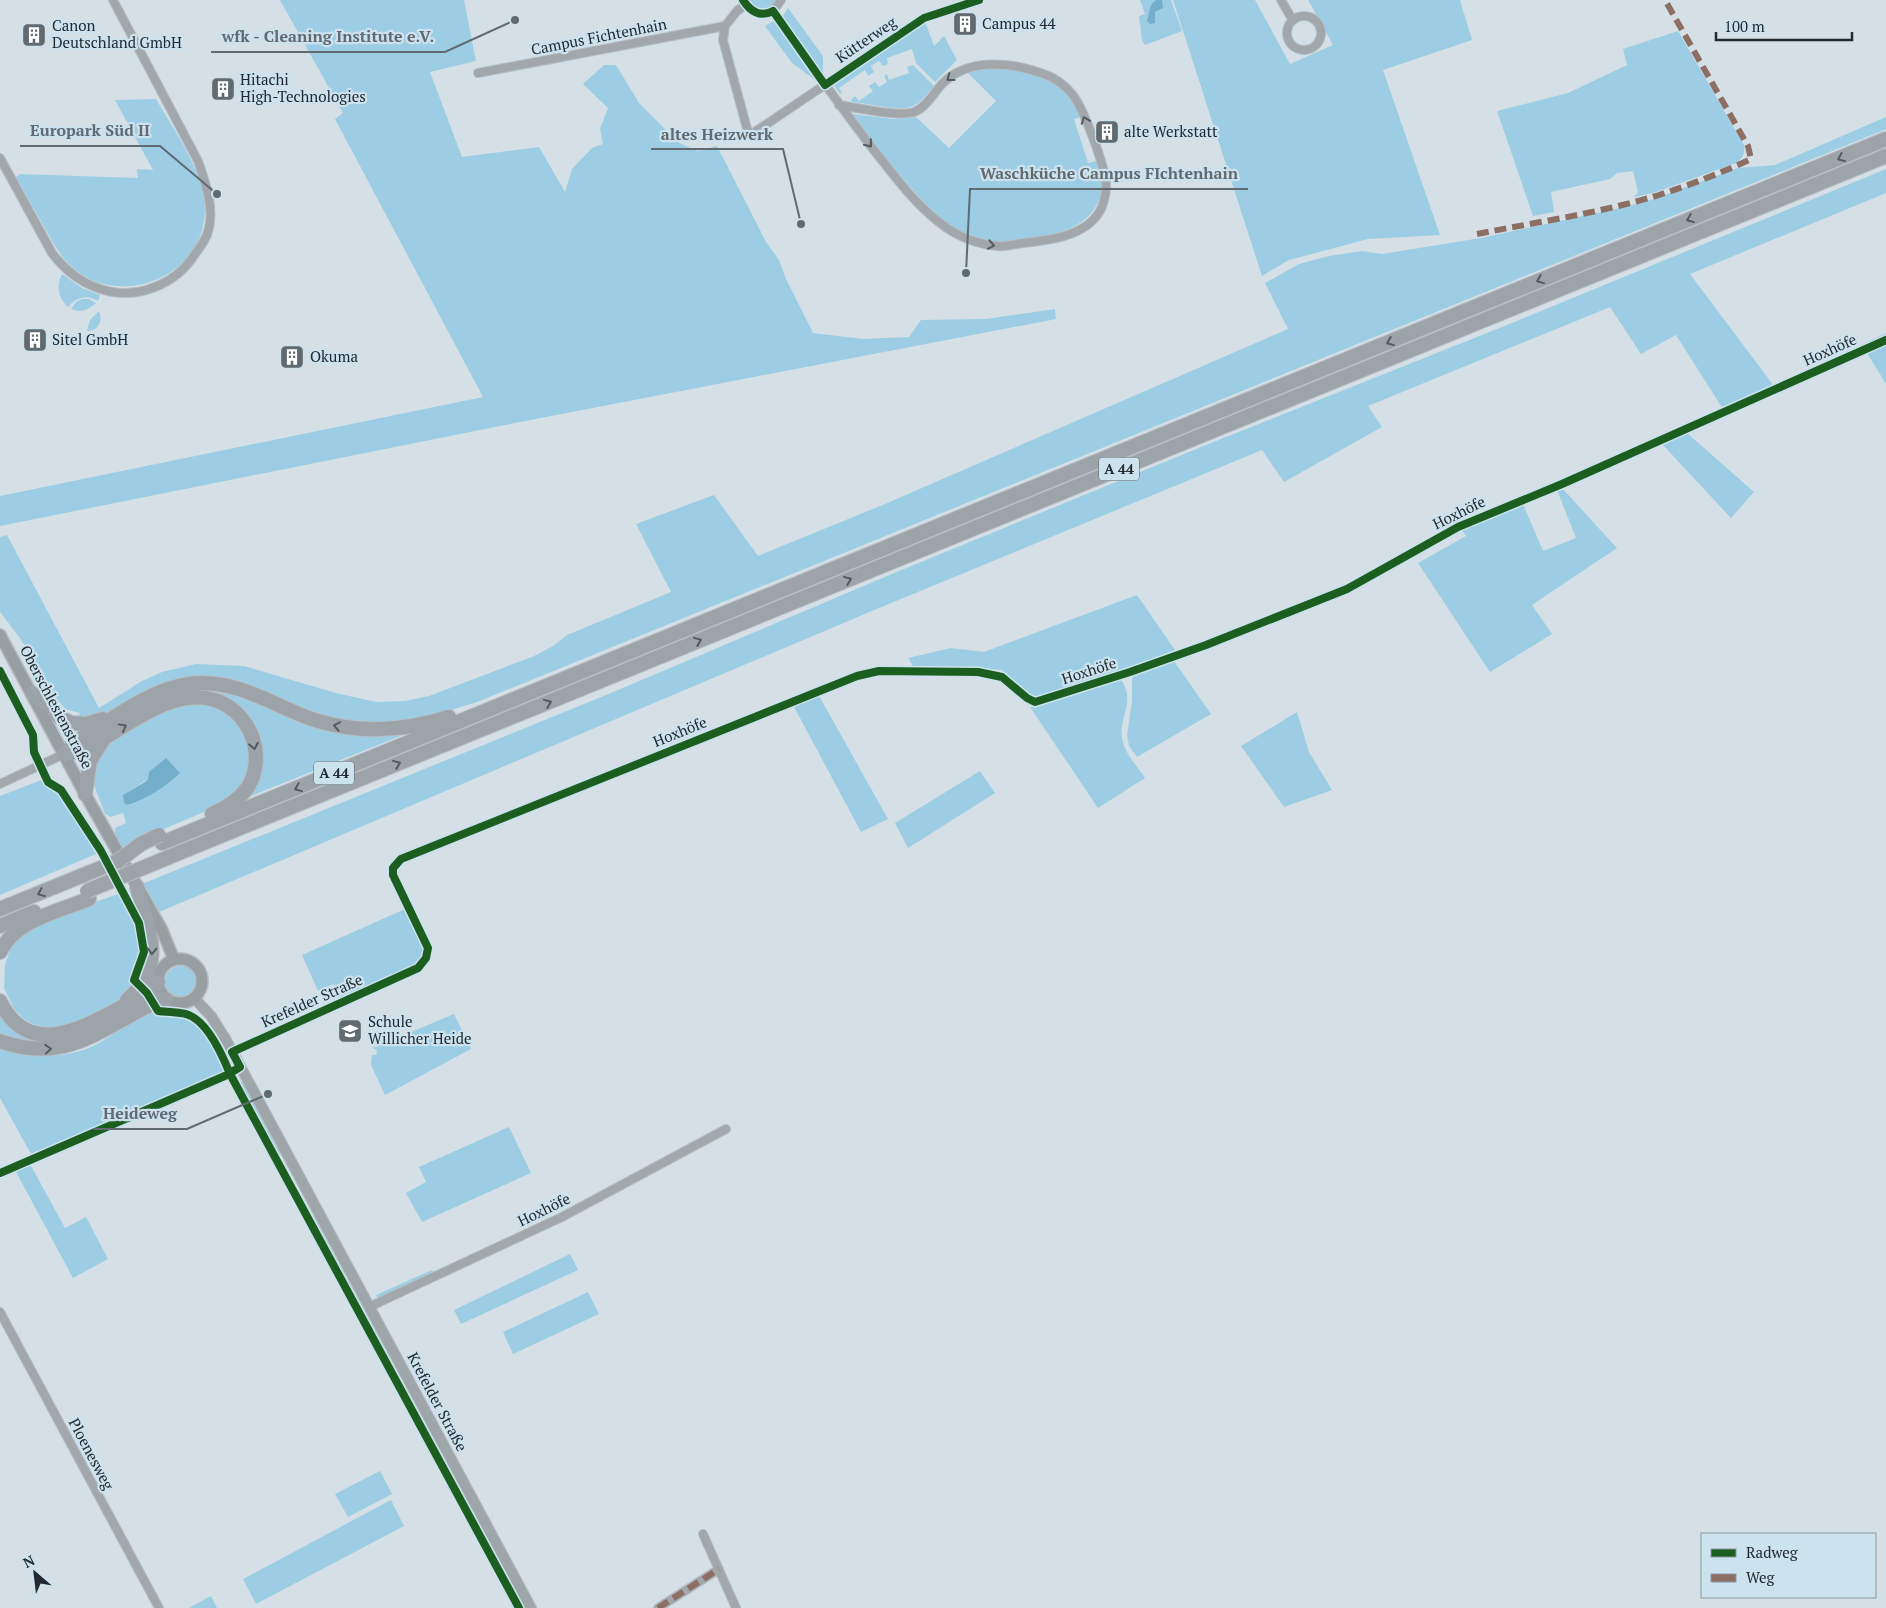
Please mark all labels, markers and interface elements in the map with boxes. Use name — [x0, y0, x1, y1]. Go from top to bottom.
scale bar — [1716, 10, 1852, 42]
street label: Kütterweg — [831, 11, 901, 67]
building icon: Campus 44 — [952, 11, 978, 37]
street label: Campus Fichtenhain — [529, 13, 668, 59]
place label: Campus 44 — [982, 13, 1055, 33]
place label: Canon Deutschland GmbH — [52, 15, 182, 52]
text: 100 m — [1724, 16, 1765, 36]
callout: wfk - Cleaning Institute e.V. — [211, 21, 445, 52]
building icon: Canon Deutschland GmbH — [21, 22, 47, 48]
text: wfk - Cleaning Institute e.V. — [221, 25, 434, 47]
place label: Hitachi High-Technologies — [240, 69, 366, 106]
one-way arrow — [947, 72, 956, 80]
building icon: Hitachi High-Technologies — [210, 76, 236, 102]
callout: Europark Süd II — [20, 115, 160, 146]
one-way arrow — [1081, 116, 1091, 125]
callout: altes Heizwerk — [651, 118, 783, 149]
text: Europark Süd II — [30, 119, 150, 141]
building icon: alte Werkstatt — [1094, 119, 1120, 145]
place label: alte Werkstatt — [1124, 121, 1218, 141]
text: altes Heizwerk — [661, 123, 774, 145]
one-way arrow — [863, 138, 871, 147]
one-way arrow — [1837, 151, 1846, 162]
callout: Waschküche Campus FIchtenhain — [970, 158, 1248, 189]
text: Waschküche Campus FIchtenhain — [980, 162, 1239, 184]
one-way arrow — [1687, 213, 1695, 223]
one-way arrow — [986, 239, 995, 249]
one-way arrow — [1536, 274, 1545, 285]
building icon: Sitel GmbH — [22, 327, 48, 353]
street label: Hoxhöfe — [1800, 328, 1859, 370]
place label: Sitel GmbH — [52, 329, 128, 349]
one-way arrow — [1386, 336, 1394, 346]
building icon: Okuma — [279, 344, 305, 370]
place label: Okuma — [310, 346, 358, 366]
road number: A 44 — [1099, 458, 1139, 480]
street label: Hoxhöfe — [1429, 491, 1488, 533]
one-way arrow — [844, 575, 852, 585]
one-way arrow — [693, 637, 702, 647]
street label: Oberschlesienstraße — [16, 641, 98, 772]
street label: Hoxhöfe — [1059, 652, 1119, 688]
one-way arrow — [543, 698, 551, 708]
street label: Hoxhöfe — [650, 711, 709, 751]
one-way arrow — [333, 721, 342, 731]
one-way arrow — [118, 723, 127, 733]
one-way arrow — [249, 742, 259, 751]
one-way arrow — [392, 760, 401, 770]
road number: A 44 — [314, 761, 354, 784]
one-way arrow — [294, 781, 303, 792]
one-way arrow — [37, 887, 45, 897]
one-way arrow — [146, 947, 157, 955]
street label: Krefelder Straße — [258, 969, 366, 1031]
place label: Schule Willicher Heide — [368, 1011, 472, 1048]
school or university icon: Schule Willicher Heide — [337, 1018, 363, 1044]
one-way arrow — [44, 1044, 52, 1055]
callout: Heideweg — [93, 1098, 187, 1129]
text: Heideweg — [103, 1102, 178, 1124]
street label: Hoxhöfe — [514, 1188, 573, 1230]
street label: Krefelder Straße — [403, 1349, 472, 1454]
street label: Ploenesweg — [65, 1414, 120, 1494]
legend — [1701, 1533, 1876, 1598]
text: Radweg — [1746, 1542, 1799, 1562]
north arrow — [10, 1548, 60, 1598]
text: N — [20, 1550, 38, 1572]
text: Weg — [1746, 1567, 1776, 1587]

